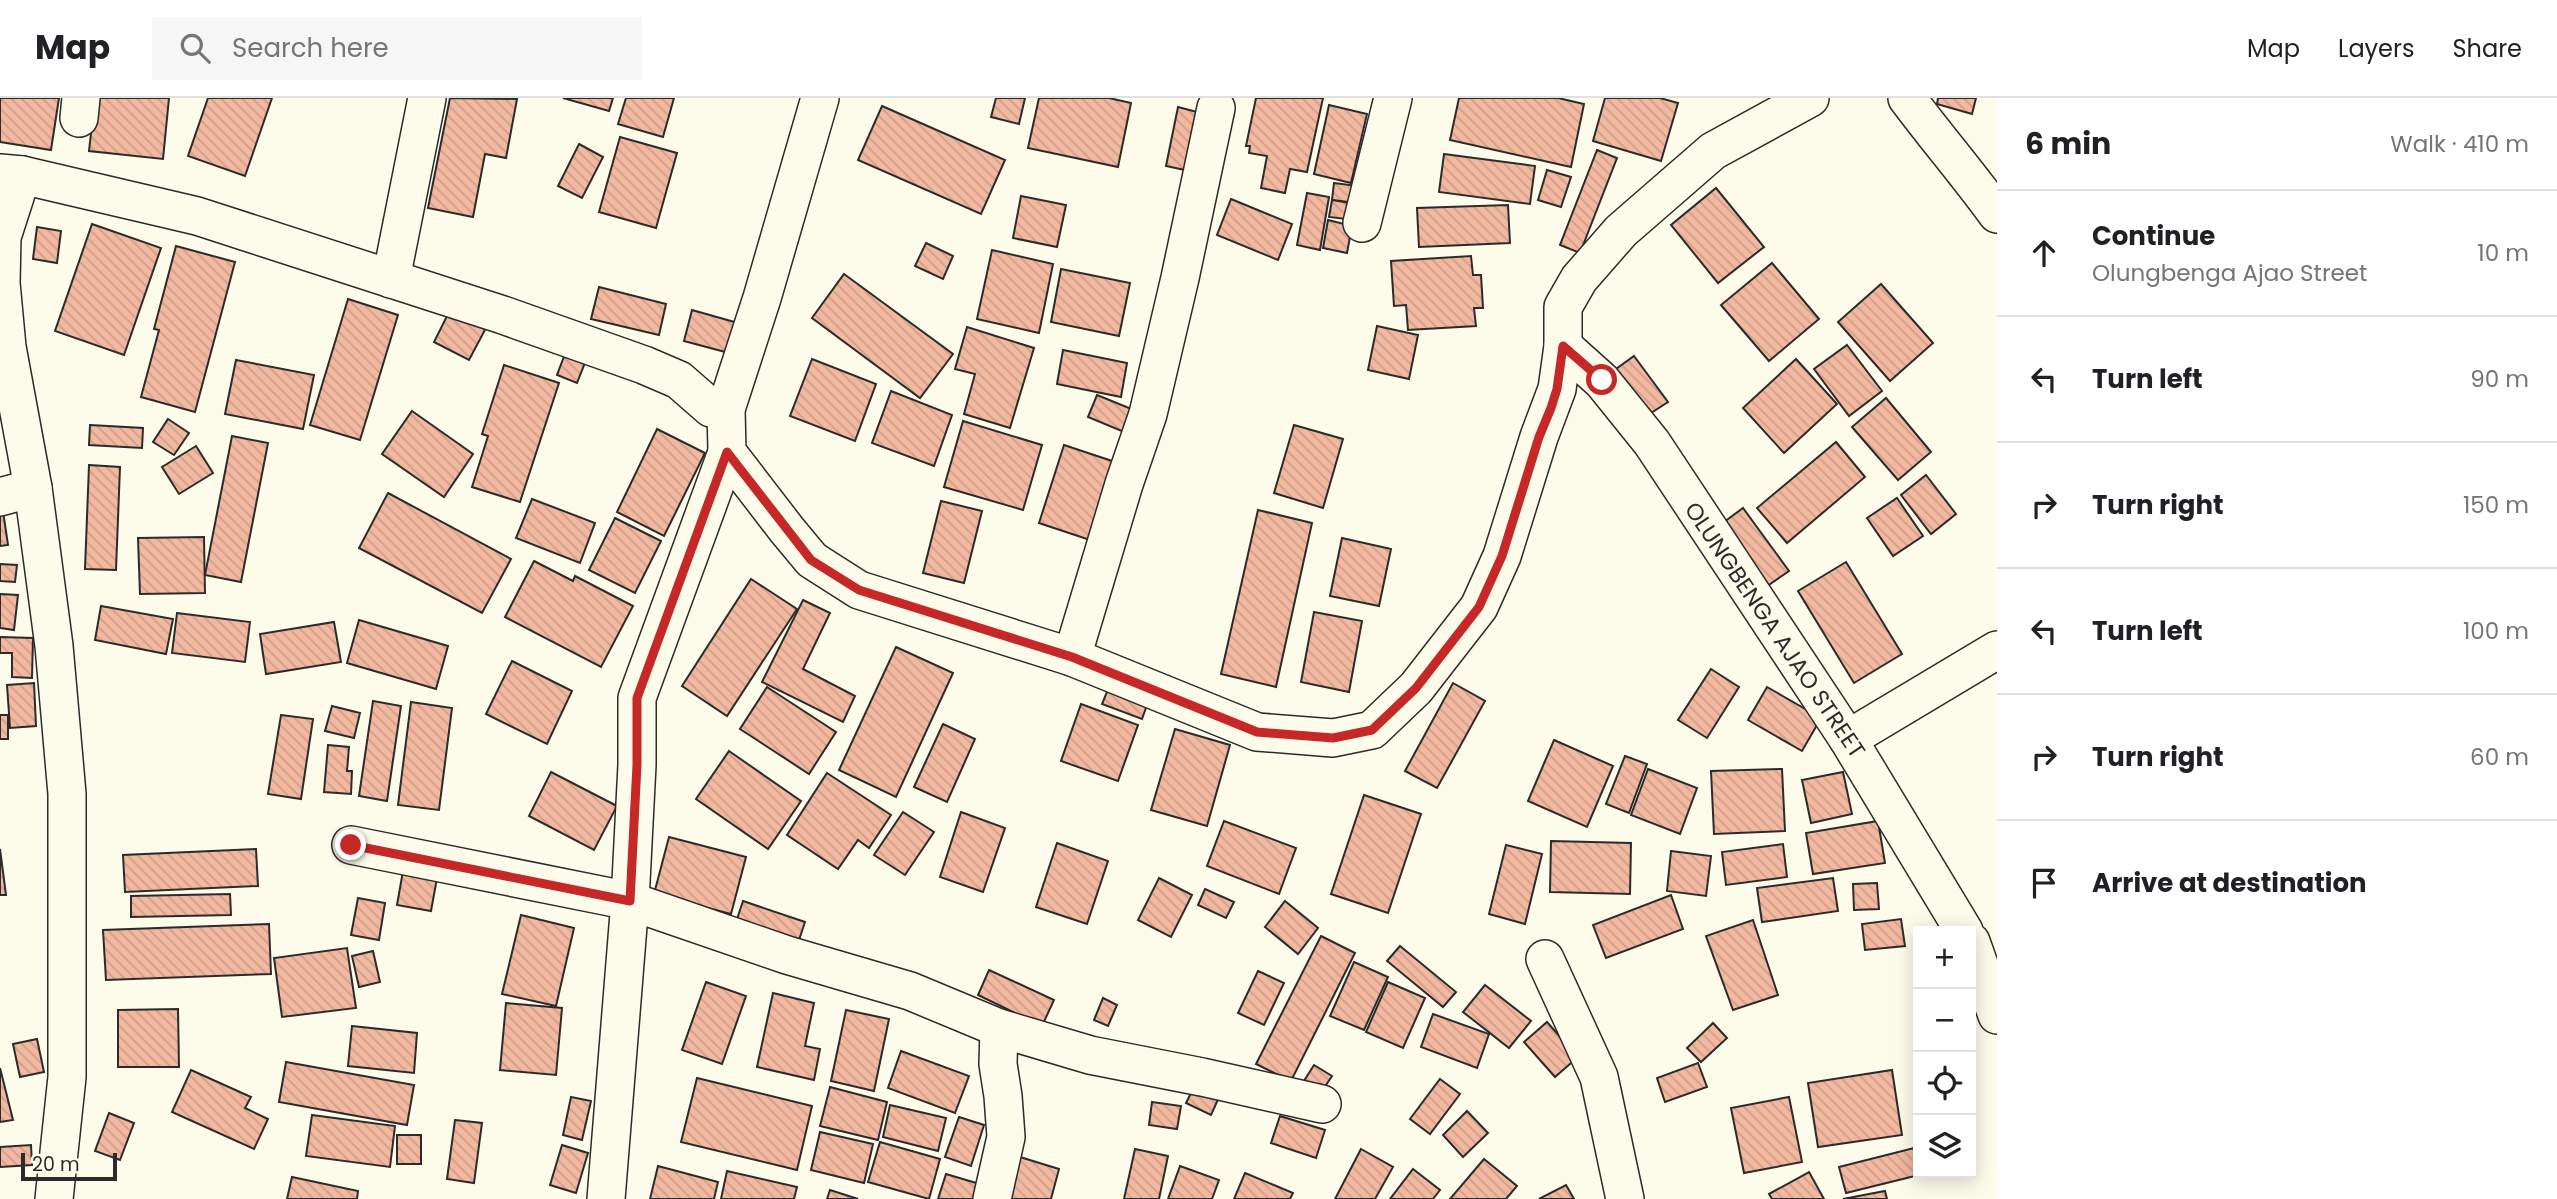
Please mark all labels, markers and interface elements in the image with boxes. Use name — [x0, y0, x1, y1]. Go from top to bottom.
search box — [152, 17, 642, 80]
text: Map — [35, 24, 110, 71]
icon: search — [176, 29, 214, 67]
text: Search here — [232, 30, 389, 66]
text: Map — [2247, 32, 2300, 65]
text: Layers — [2338, 32, 2414, 65]
text: Share — [2452, 32, 2522, 65]
text: 6 min — [2025, 122, 2111, 165]
text: Walk · 410 m — [2390, 128, 2529, 160]
text: Continue — [2092, 218, 2215, 254]
icon: ahead — [2025, 234, 2063, 272]
text: 10 m — [2477, 237, 2529, 269]
text: Olungbenga Ajao Street — [2092, 257, 2367, 289]
icon: left — [2025, 360, 2063, 398]
text: Turn left — [2092, 361, 2203, 397]
text: 90 m — [2470, 363, 2529, 395]
route start — [1586, 364, 1617, 395]
icon: right — [2025, 486, 2063, 524]
text: Turn right — [2092, 487, 2224, 523]
text: 150 m — [2463, 489, 2529, 521]
street label: OLUNGBENGA AJAO STREET — [1677, 496, 1873, 764]
icon: left — [2025, 612, 2063, 650]
text: Turn left — [2092, 613, 2203, 649]
text: 100 m — [2463, 615, 2529, 647]
icon: right — [2025, 738, 2063, 776]
text: Turn right — [2092, 739, 2224, 775]
text: 60 m — [2470, 741, 2529, 773]
route end — [335, 829, 366, 860]
icon: arrive — [2025, 864, 2063, 902]
text: Arrive at destination — [2092, 865, 2367, 901]
map controls — [1913, 926, 1976, 1178]
button: + — [1913, 926, 1976, 989]
button: − — [1913, 989, 1976, 1052]
button: locate — [1913, 1052, 1976, 1115]
button: layers — [1913, 1115, 1976, 1178]
scale bar — [21, 1150, 117, 1182]
text: 20 m — [32, 1151, 80, 1178]

